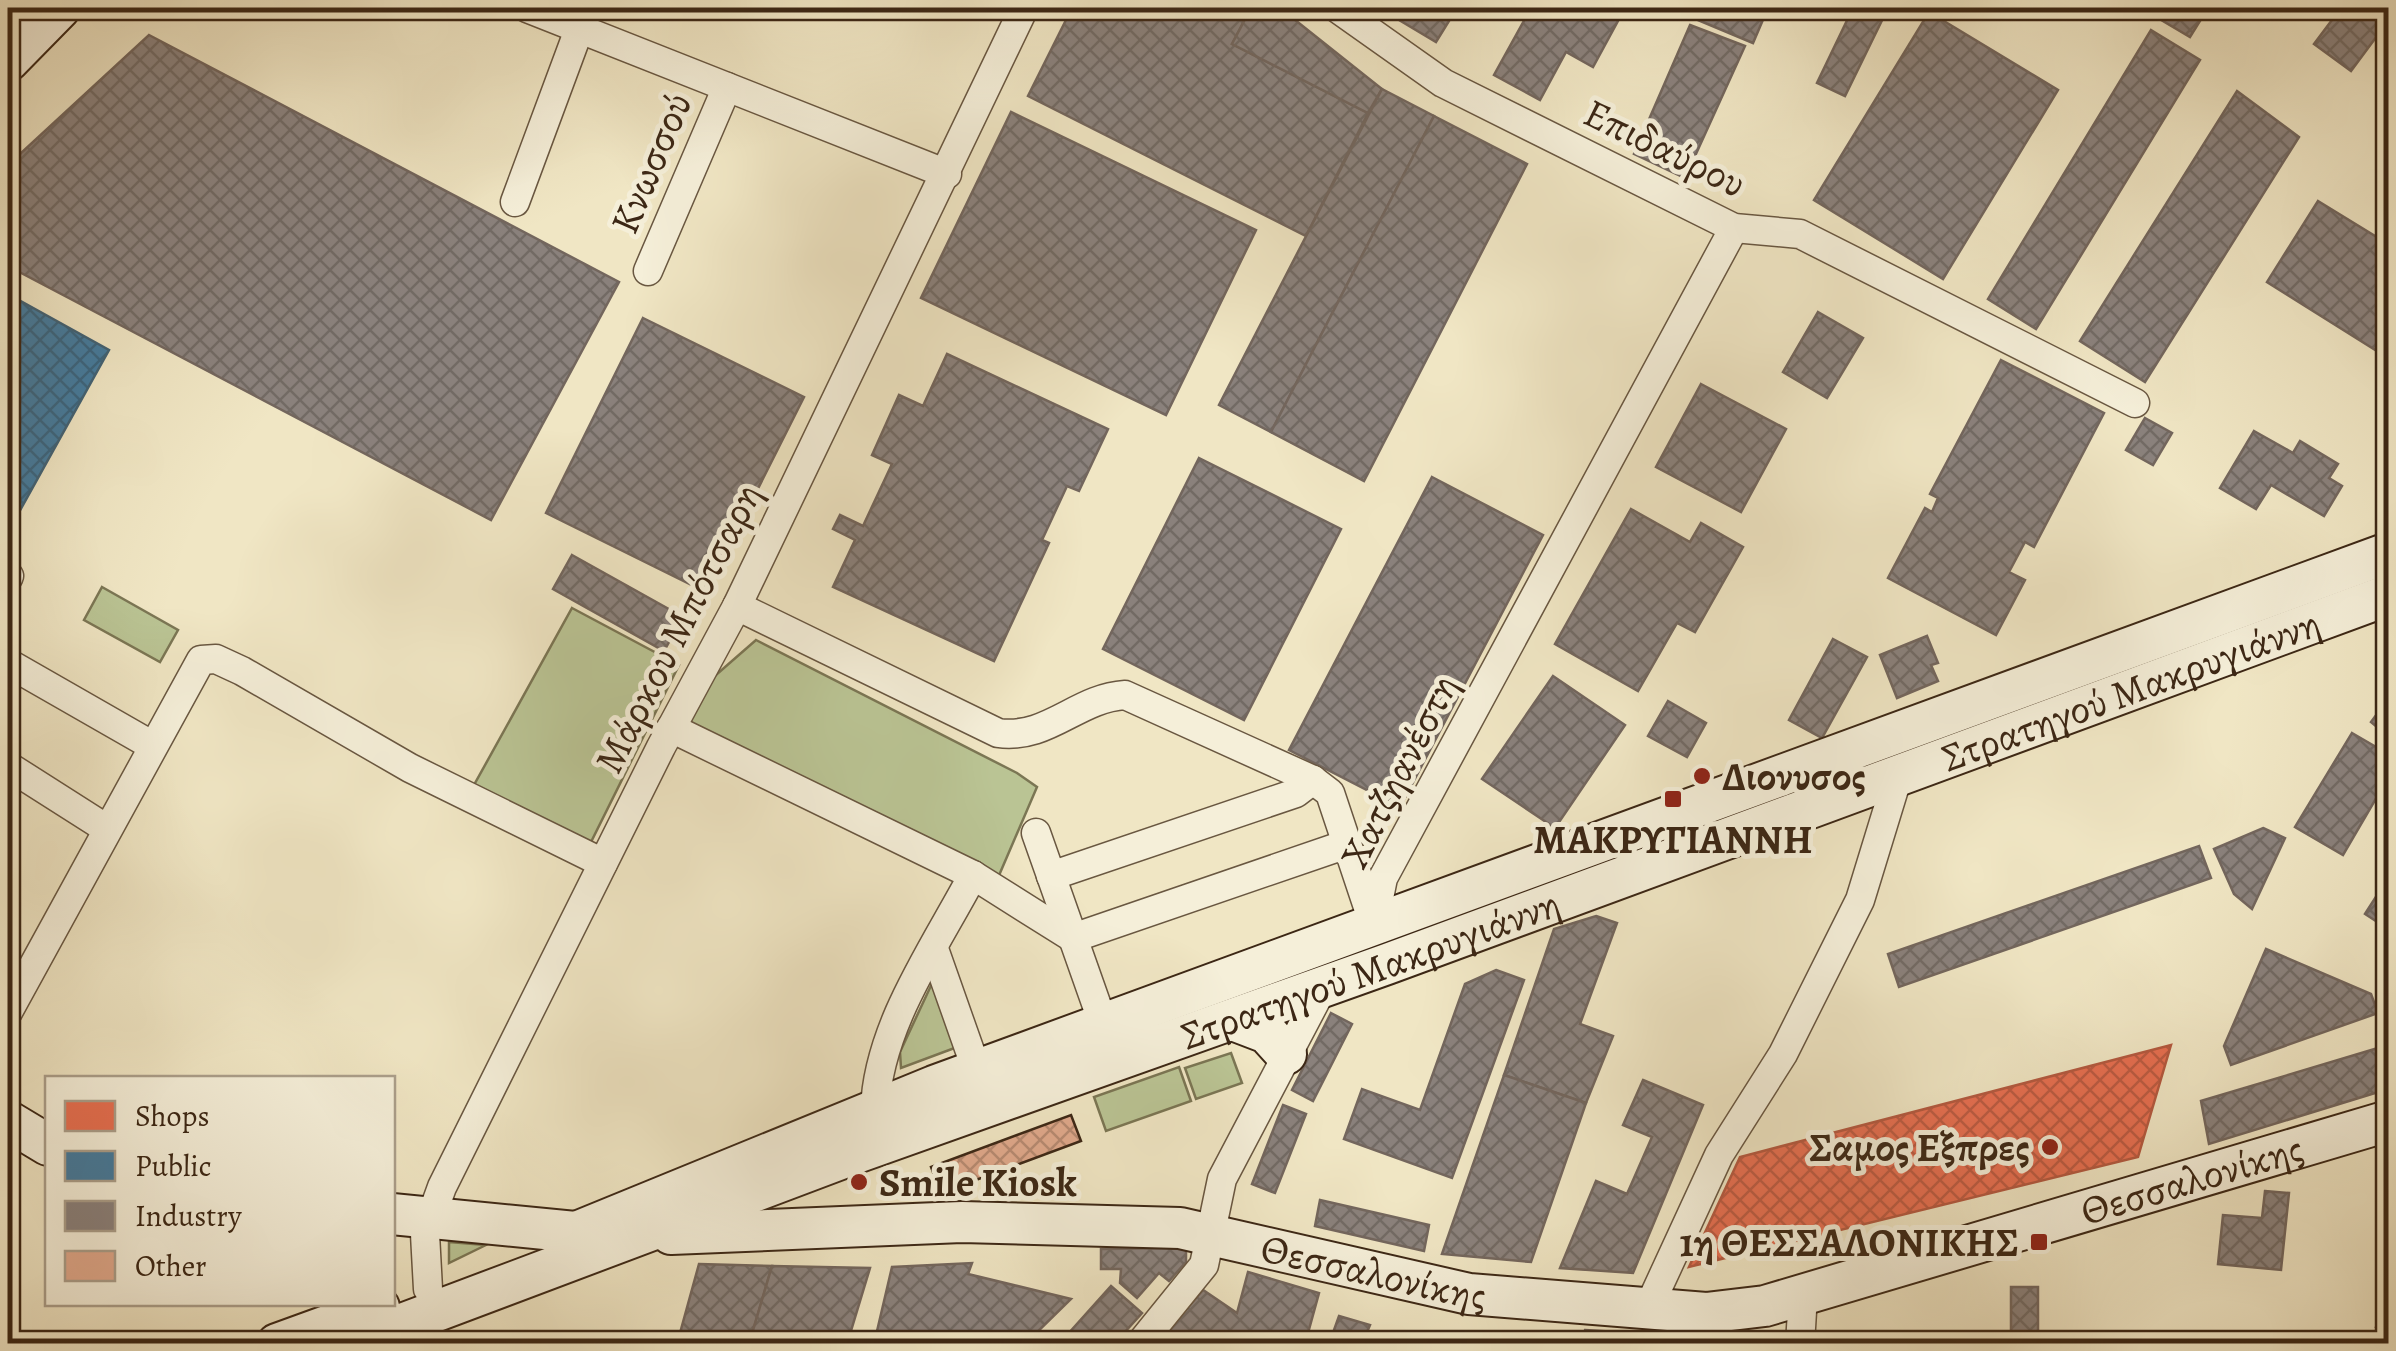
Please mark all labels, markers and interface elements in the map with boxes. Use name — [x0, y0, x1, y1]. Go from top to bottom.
street label: Κνωσσού — [597, 84, 705, 242]
street label: Επιδαύρου — [1575, 85, 1755, 211]
street label: Μάρκου Μπότσαρη — [581, 474, 775, 782]
street label: Στρατηγού Μακρυγιάννη — [1934, 595, 2328, 785]
street label: Χατζηανέστη — [1327, 665, 1471, 877]
place label: Διονυσος — [1722, 749, 1866, 804]
marker: Διονυσος — [1691, 765, 1713, 787]
marker: ΜΑΚΡΥΓΙΑΝΝΗ — [1662, 788, 1684, 810]
place label: ΜΑΚΡΥΓΙΑΝΝΗ — [1533, 812, 1813, 867]
street label: Στρατηγού Μακρυγιάννη — [1173, 875, 1568, 1063]
legend — [45, 1076, 395, 1306]
text: Shops — [135, 1096, 209, 1136]
place label: Σαμος Εξπρες — [1809, 1120, 2030, 1175]
street label: Θεσσαλονίκης — [2074, 1120, 2309, 1238]
marker: Σαμος Εξπρες — [2039, 1136, 2061, 1158]
text: Public — [135, 1146, 212, 1186]
place label: Smile Kiosk — [879, 1155, 1077, 1210]
marker: Smile Kiosk — [848, 1171, 870, 1193]
text: Industry — [135, 1196, 242, 1236]
place label: 1η ΘΕΣΣΑΛΟΝΙΚΗΣ — [1679, 1215, 2019, 1270]
street label: Θεσσαλονίκης — [1256, 1220, 1488, 1323]
marker: 1η ΘΕΣΣΑΛΟΝΙΚΗΣ — [2028, 1231, 2050, 1253]
text: Other — [135, 1246, 207, 1286]

